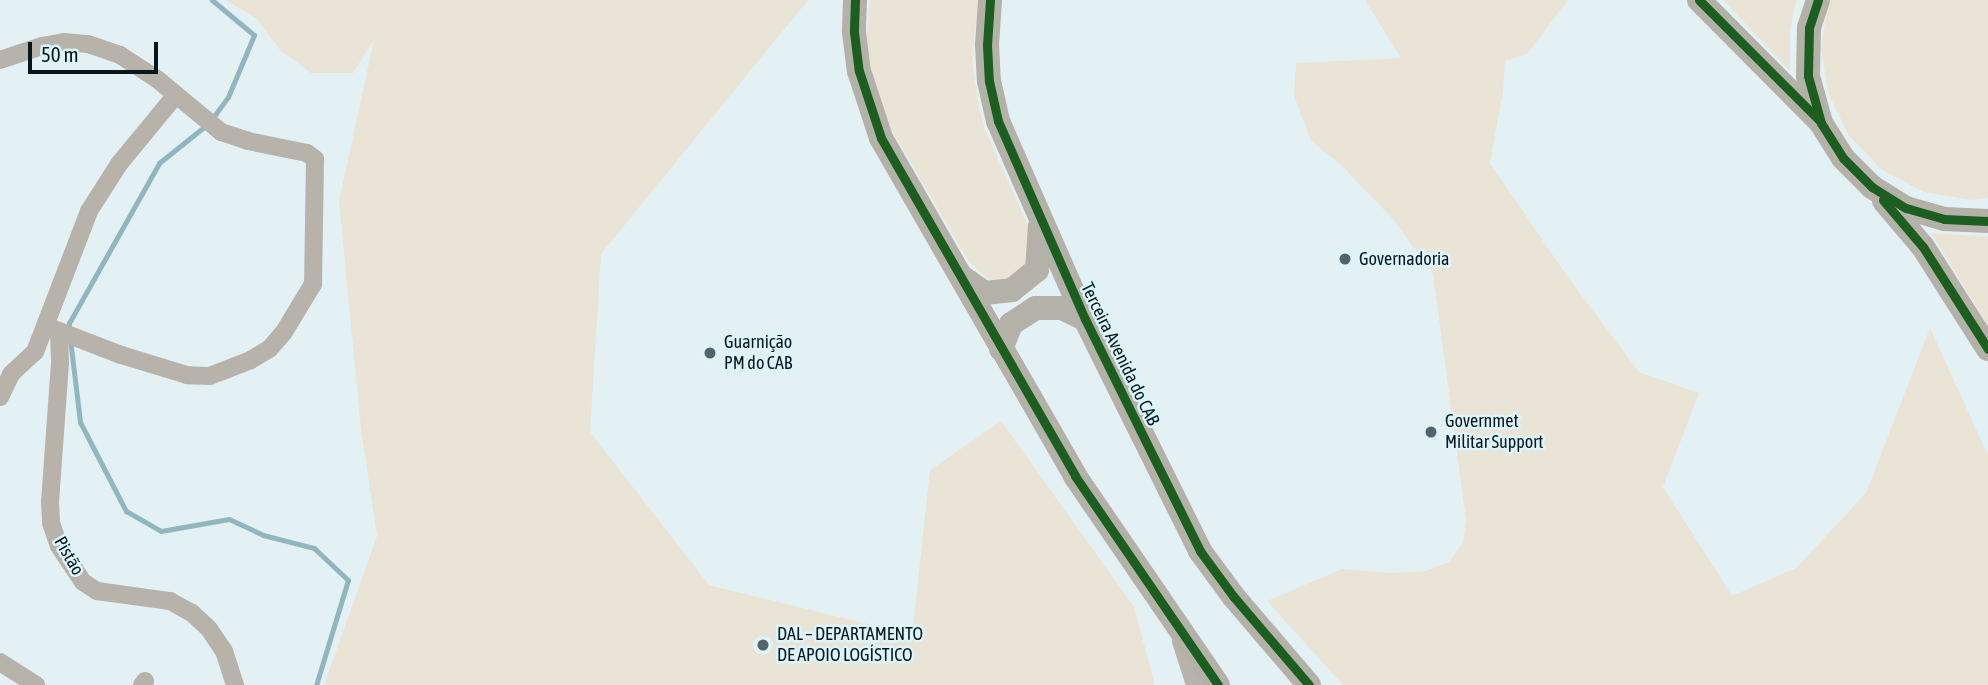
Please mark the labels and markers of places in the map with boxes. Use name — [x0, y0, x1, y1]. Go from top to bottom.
place label: Governadoria — [1359, 248, 1449, 270]
marker: Governadoria — [1337, 251, 1353, 267]
place label: Guarnição PM do CAB — [724, 332, 792, 374]
marker: Guarnição PM do CAB — [702, 345, 718, 361]
place label: Governmet Militar Support — [1445, 411, 1544, 453]
marker: Governmet Militar Support — [1423, 424, 1439, 440]
place label: DAL – DEPARTAMENTO DE APOIO LOGÍSTICO — [777, 624, 923, 666]
marker: DAL – DEPARTAMENTO DE APOIO LOGÍSTICO — [755, 637, 771, 653]

